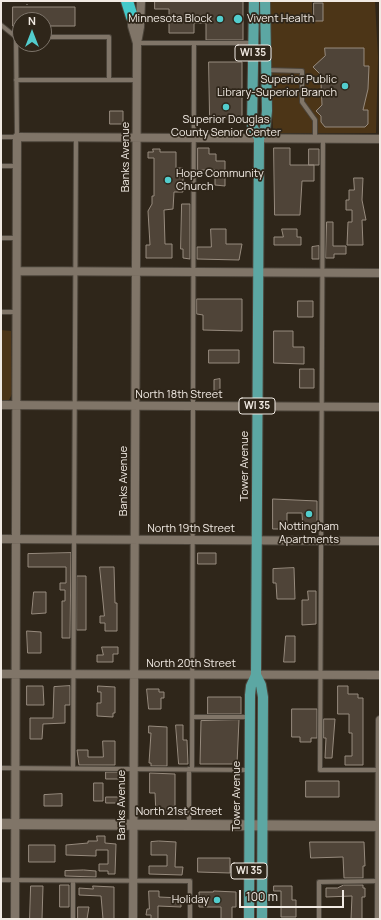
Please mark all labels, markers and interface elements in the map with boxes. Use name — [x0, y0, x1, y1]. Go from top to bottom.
north arrow — [12, 12, 52, 52]
place label: Minnesota Block — [128, 12, 212, 26]
place label: Vivent Health — [247, 12, 314, 26]
text: N — [28, 13, 36, 28]
marker: Vivent Health — [232, 13, 244, 25]
marker: Minnesota Block — [215, 14, 225, 24]
road number: WI 35 — [235, 45, 271, 61]
place label: Superior Public Library-Superior Branch — [217, 73, 337, 99]
marker: Superior Public Library-Superior Branch — [340, 81, 350, 91]
marker: Superior Douglas County Senior Center — [221, 102, 231, 112]
place label: Superior Douglas County Senior Center — [171, 113, 281, 139]
street label: Banks Avenue — [119, 122, 133, 192]
place label: Hope Community Church — [176, 167, 264, 193]
marker: Hope Community Church — [163, 175, 173, 185]
street label: North 18th Street — [135, 388, 223, 402]
road number: WI 35 — [239, 398, 275, 414]
street label: Tower Avenue — [238, 431, 252, 501]
street label: Banks Avenue — [117, 446, 131, 516]
marker: Nottingham Apartments — [304, 509, 314, 519]
place label: Nottingham Apartments — [279, 520, 339, 546]
street label: North 19th Street — [147, 522, 235, 536]
street label: North 20th Street — [146, 657, 236, 671]
street label: Tower Avenue — [230, 761, 244, 831]
street label: Banks Avenue — [115, 770, 129, 840]
street label: North 21st Street — [136, 805, 222, 819]
road number: WI 35 — [231, 863, 267, 879]
scale bar — [241, 882, 346, 908]
text: 100 m — [246, 888, 278, 905]
place label: Holiday — [172, 893, 209, 907]
marker: Holiday — [212, 895, 222, 905]

